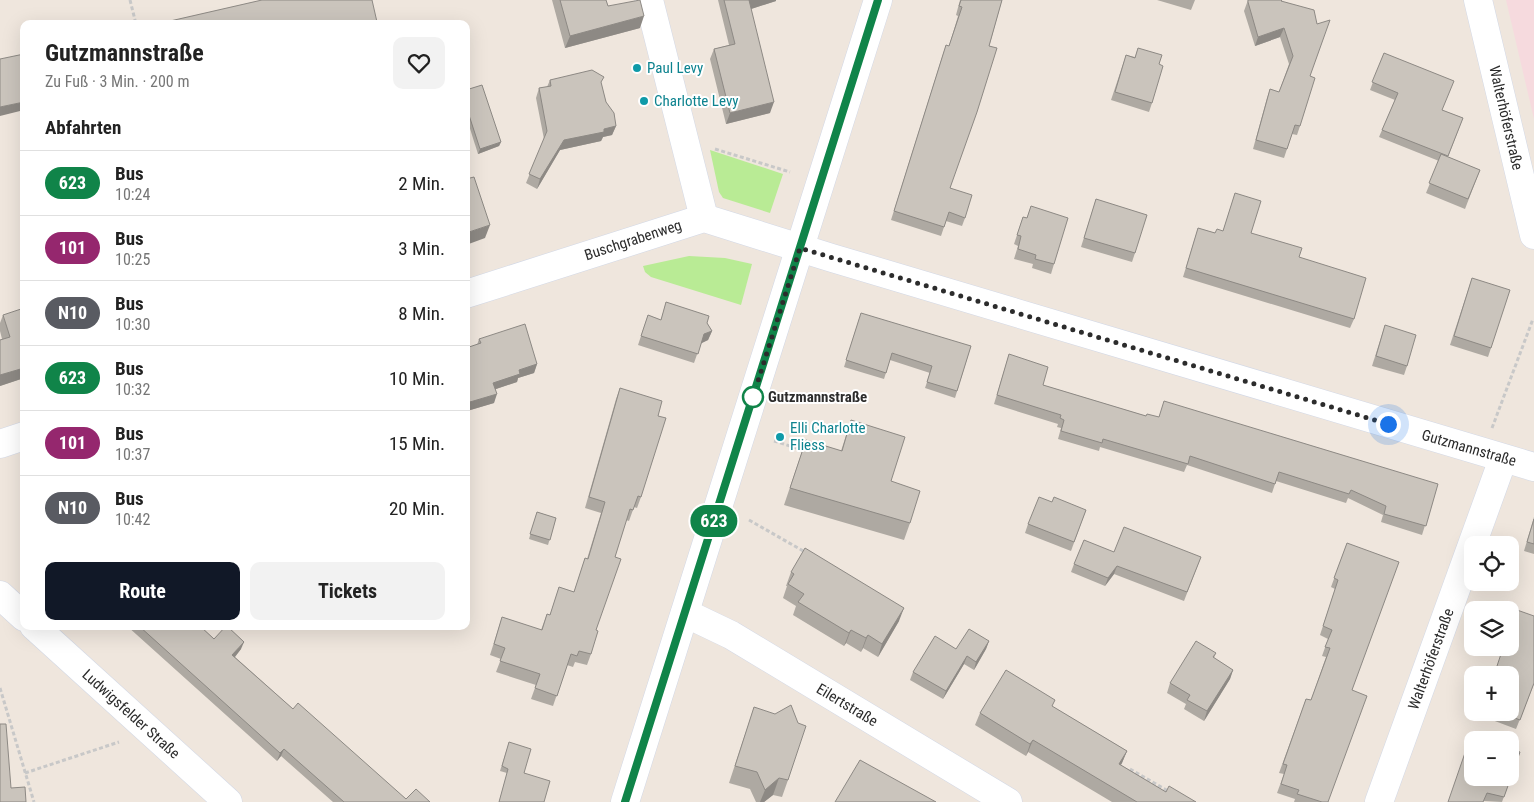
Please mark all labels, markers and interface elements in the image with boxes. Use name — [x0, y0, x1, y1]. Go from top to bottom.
button: heart — [393, 37, 445, 89]
text: Gutzmannstraße — [45, 39, 204, 67]
place label: Paul Levy — [647, 59, 703, 77]
marker: Paul Levy — [631, 62, 643, 74]
street label: Walterhöferstraße — [1485, 64, 1527, 172]
text: Zu Fuß · 3 Min. · 200 m — [45, 72, 189, 91]
place label: Charlotte Levy — [654, 92, 739, 110]
marker: Charlotte Levy — [638, 95, 650, 107]
text: Abfahrten — [45, 116, 121, 139]
text: Bus — [115, 162, 144, 185]
text: 623 — [59, 172, 86, 193]
text: 2 Min. — [398, 172, 445, 195]
text: 10:24 — [115, 185, 150, 204]
street label: Buschgrabenweg — [582, 216, 684, 264]
text: Bus — [115, 227, 144, 250]
text: 101 — [59, 237, 86, 258]
text: 3 Min. — [398, 237, 445, 260]
text: 10:25 — [115, 250, 150, 269]
text: Bus — [115, 292, 144, 315]
text: N10 — [58, 302, 87, 323]
text: 8 Min. — [398, 302, 445, 325]
text: 10:30 — [115, 315, 150, 334]
text: Bus — [115, 357, 144, 380]
text: 623 — [59, 367, 86, 388]
text: 10 Min. — [389, 367, 445, 390]
text: 10:32 — [115, 380, 150, 399]
marker: Gutzmannstraße — [742, 386, 764, 408]
place label: Gutzmannstraße — [768, 388, 867, 406]
your location — [1376, 412, 1401, 437]
place label: Elli Charlotte Fliess — [790, 419, 866, 454]
text: Bus — [115, 422, 144, 445]
street label: Gutzmannstraße — [1420, 426, 1518, 470]
marker: Elli Charlotte Fliess — [774, 431, 786, 443]
text: 101 — [59, 432, 86, 453]
text: 15 Min. — [389, 432, 445, 455]
text: 10:37 — [115, 445, 150, 464]
text: Bus — [115, 487, 144, 510]
text: N10 — [58, 497, 87, 518]
text: 20 Min. — [389, 497, 445, 520]
line badge: 623 — [685, 505, 743, 537]
text: 10:42 — [115, 510, 150, 529]
text: 623 — [700, 510, 728, 531]
map controls — [1464, 536, 1519, 786]
button: locate — [1464, 536, 1519, 591]
button: Route — [45, 562, 240, 620]
button: Tickets — [250, 562, 445, 620]
button: layers — [1464, 601, 1519, 656]
street label: Walterhöferstraße — [1404, 606, 1458, 712]
street label: Ludwigsfelder Straße — [79, 665, 183, 763]
button: + — [1464, 666, 1519, 721]
street label: Eilertstraße — [813, 680, 881, 730]
button: − — [1464, 731, 1519, 786]

